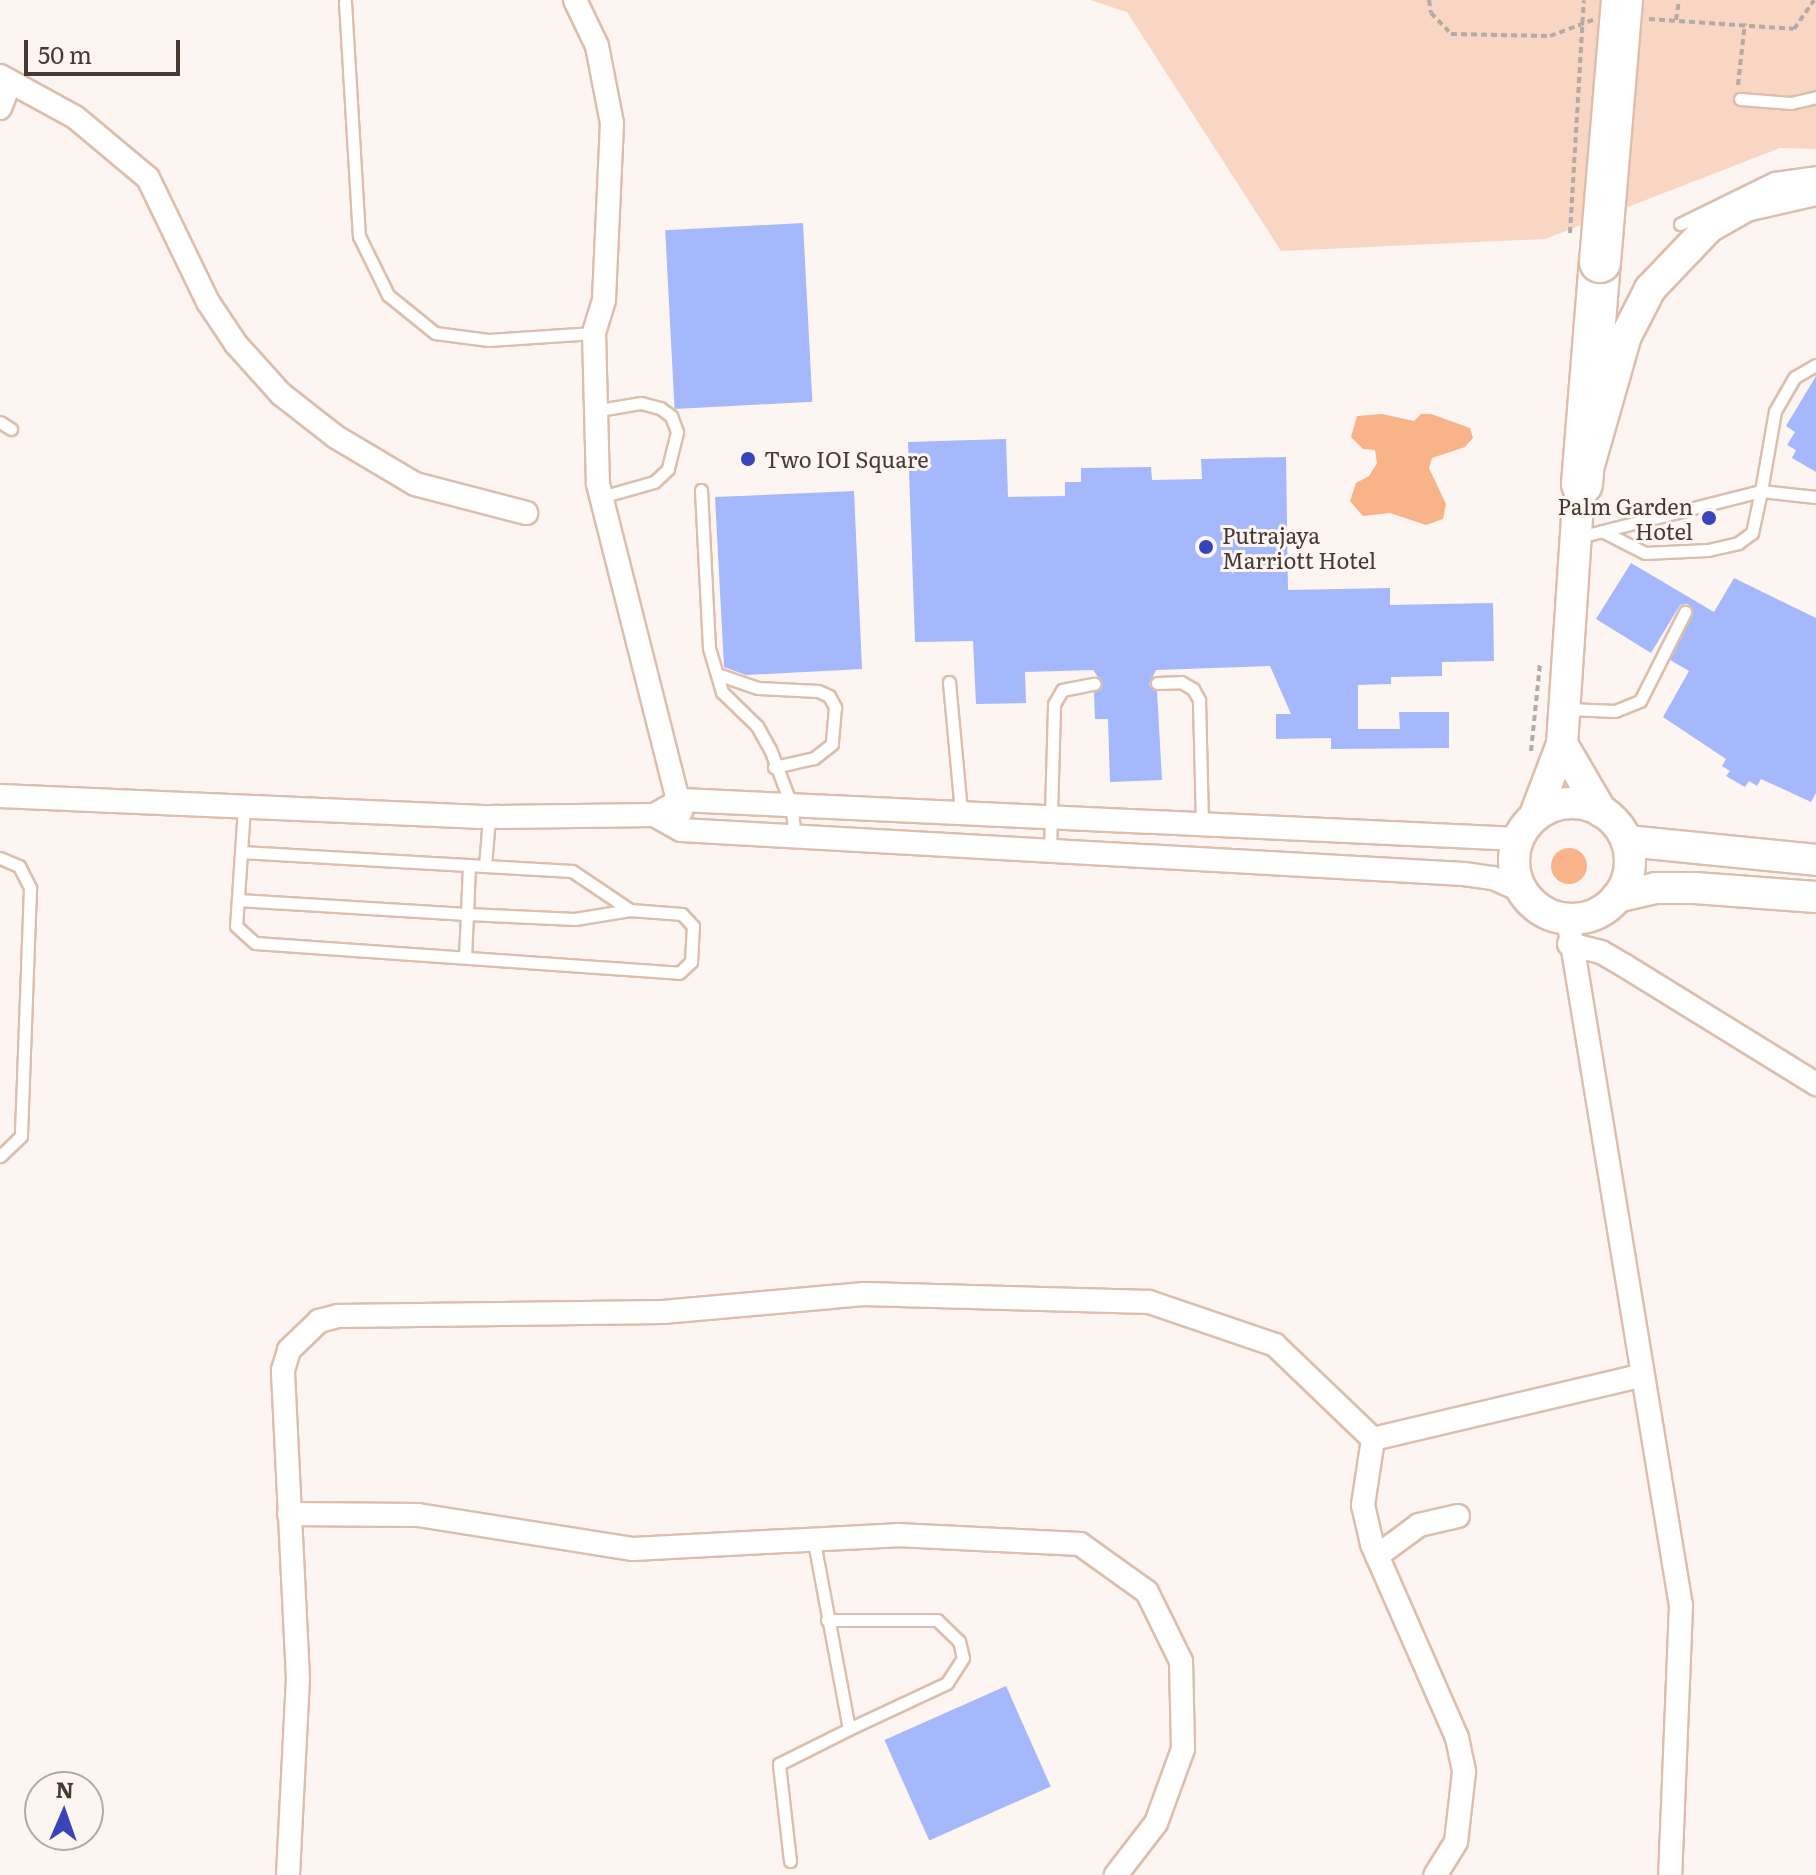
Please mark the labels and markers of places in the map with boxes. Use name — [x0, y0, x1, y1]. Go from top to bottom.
place label: Two IOI Square — [764, 446, 929, 472]
marker: Two IOI Square — [739, 450, 757, 468]
place label: Palm Garden Hotel — [1558, 492, 1693, 544]
marker: Palm Garden Hotel — [1700, 509, 1718, 527]
place label: Putrajaya Marriott Hotel — [1222, 521, 1376, 572]
marker: Putrajaya Marriott Hotel — [1197, 538, 1215, 556]

